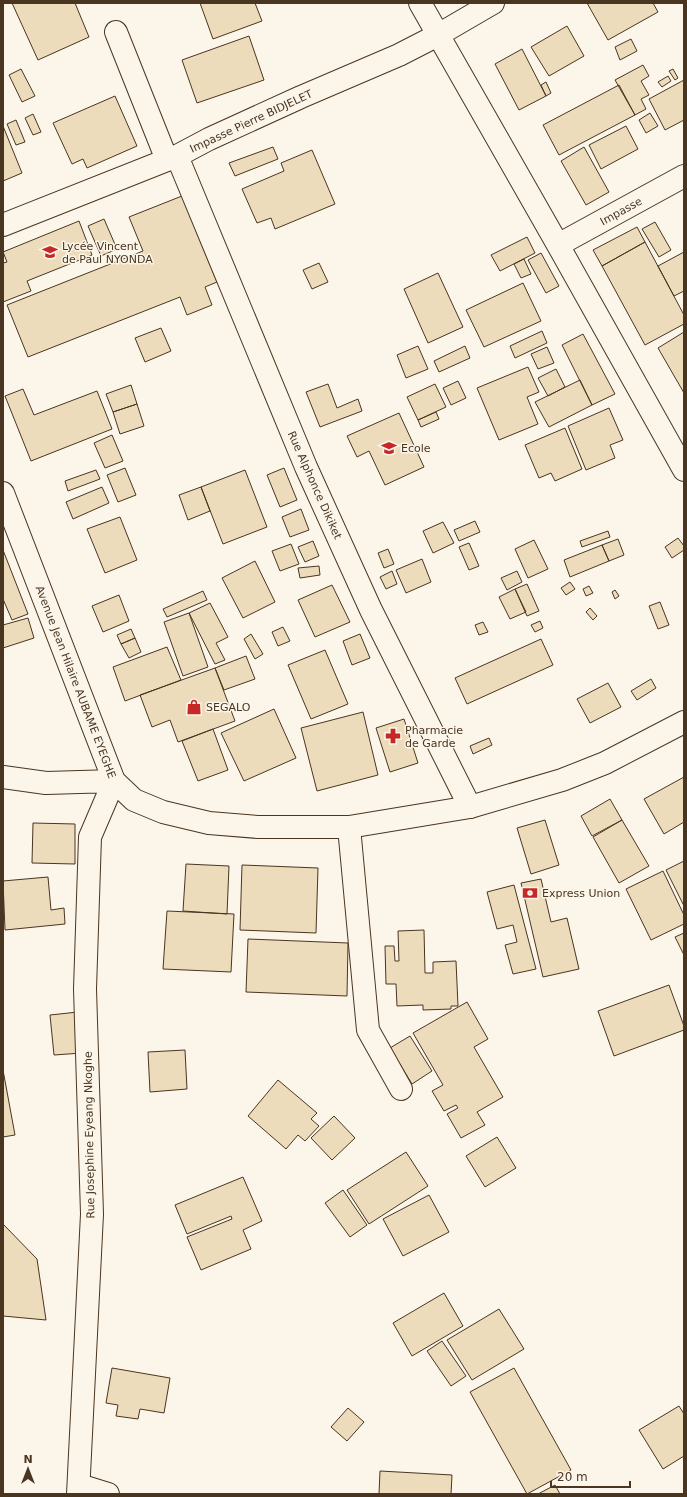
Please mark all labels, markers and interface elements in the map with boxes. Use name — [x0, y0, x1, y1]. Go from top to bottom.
street label: Impasse Pierre BIDJELET — [188, 87, 315, 156]
street label: Impasse — [598, 195, 645, 228]
place label: Lycée Vincent de Paul NYONDA — [62, 240, 153, 266]
school or university icon: Lycée Vincent de Paul NYONDA — [41, 243, 59, 261]
street label: Rue Alphonce Dikiket — [285, 429, 345, 542]
school or university icon: Ecole — [380, 439, 398, 457]
place label: Ecole — [401, 442, 431, 455]
street label: Avenue Jean Hilaire AUBAME EYEGHE — [33, 584, 118, 780]
shop icon: SEGALO — [185, 698, 203, 716]
place label: SEGALO — [206, 701, 251, 714]
place label: Pharmacie de Garde — [405, 724, 463, 750]
pharmacy icon: Pharmacie de Garde — [384, 727, 402, 745]
bank icon: Express Union — [521, 884, 539, 902]
place label: Express Union — [542, 887, 620, 900]
street label: Rue Josephine Eyeang Nkoghe — [82, 1051, 97, 1219]
north arrow — [8, 1449, 48, 1489]
text: N — [23, 1453, 33, 1466]
scale bar — [551, 1463, 630, 1489]
text: 20 m — [557, 1470, 588, 1484]

